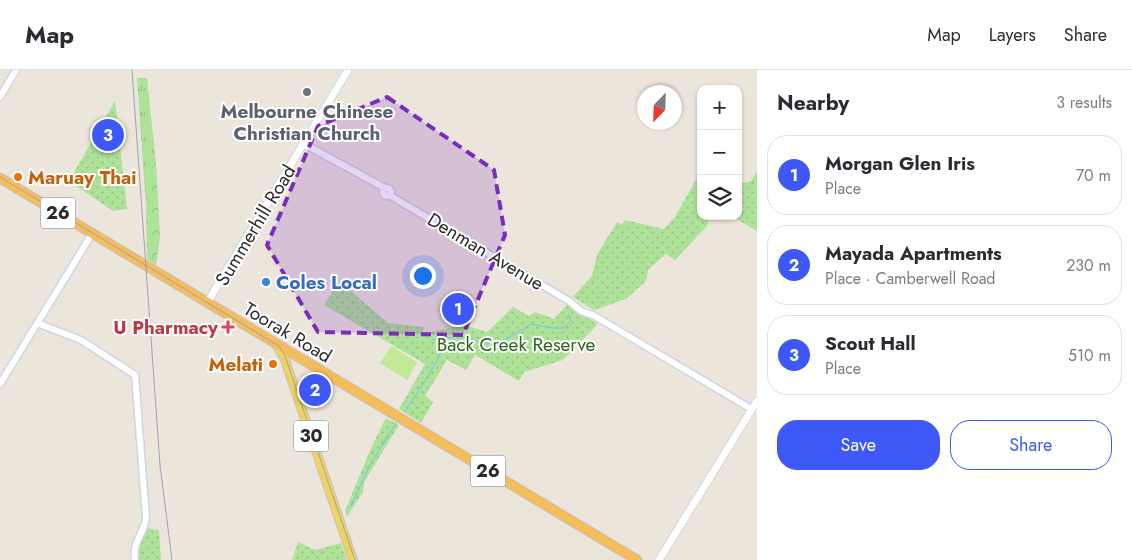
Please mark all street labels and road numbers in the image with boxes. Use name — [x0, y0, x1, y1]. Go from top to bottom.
street label: Summerhill Road — [209, 160, 302, 291]
road number: 26 — [40, 198, 76, 228]
street label: Denman Avenue — [422, 206, 549, 297]
street label: Toorak Road — [239, 296, 337, 369]
road number: 30 — [294, 421, 328, 452]
road number: 26 — [470, 456, 506, 486]

